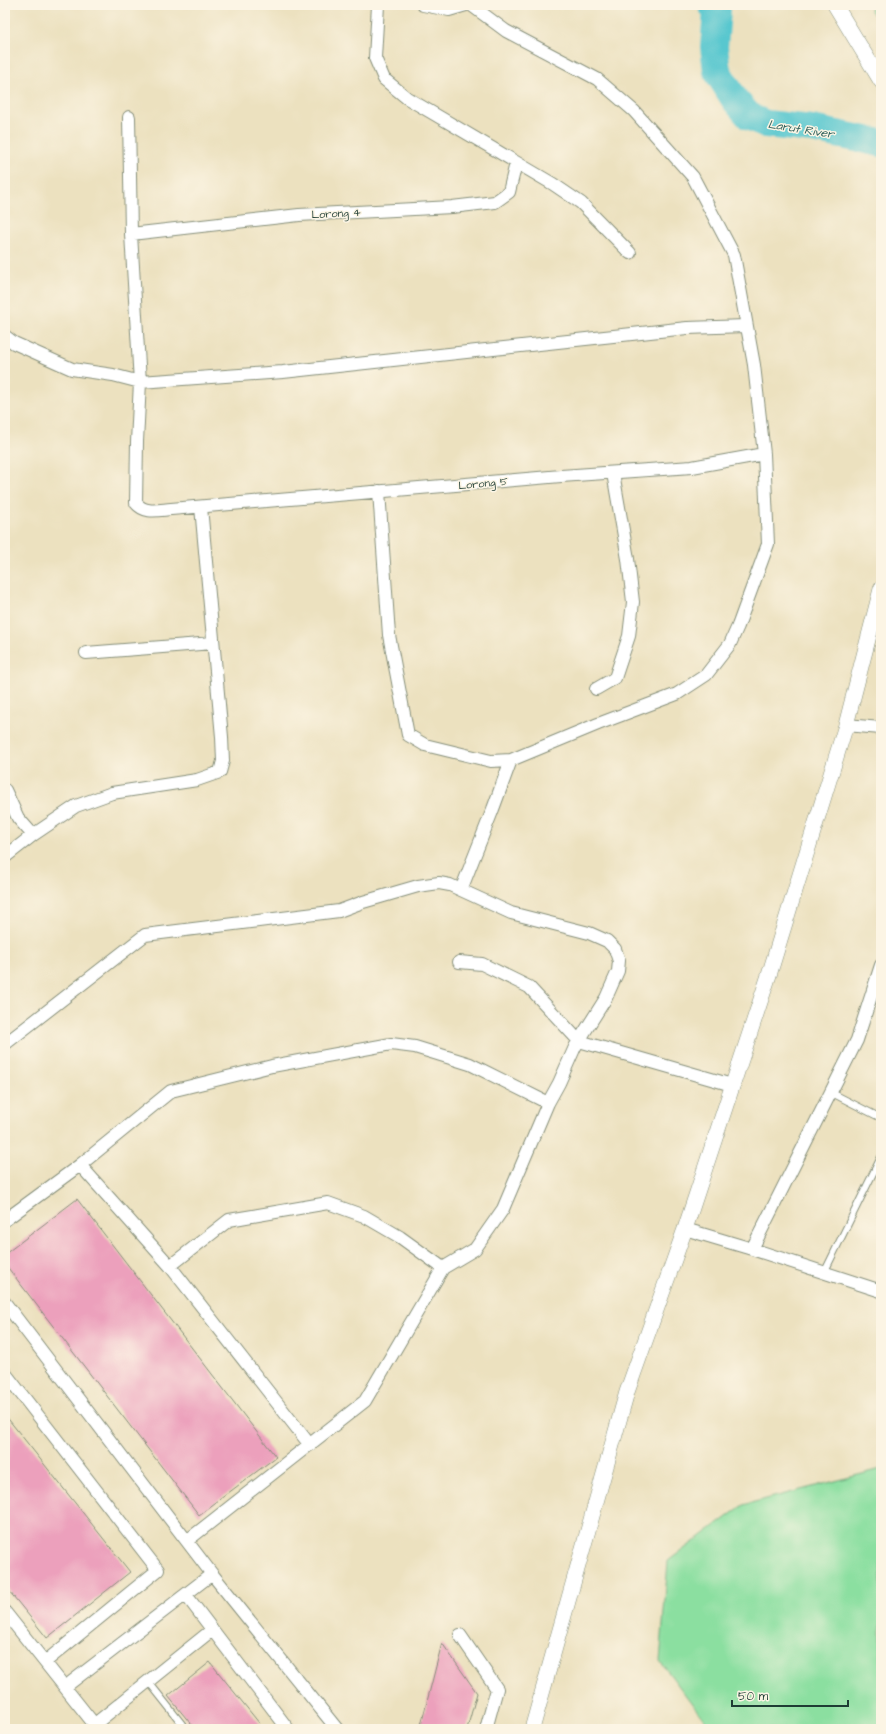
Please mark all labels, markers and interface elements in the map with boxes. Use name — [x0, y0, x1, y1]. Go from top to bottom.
water label: Larut River — [767, 116, 836, 143]
street label: Lorong 4 — [311, 205, 362, 223]
street label: Lorong 5 — [458, 474, 509, 494]
scale bar — [732, 1682, 848, 1708]
text: 50 m — [738, 1688, 769, 1705]

